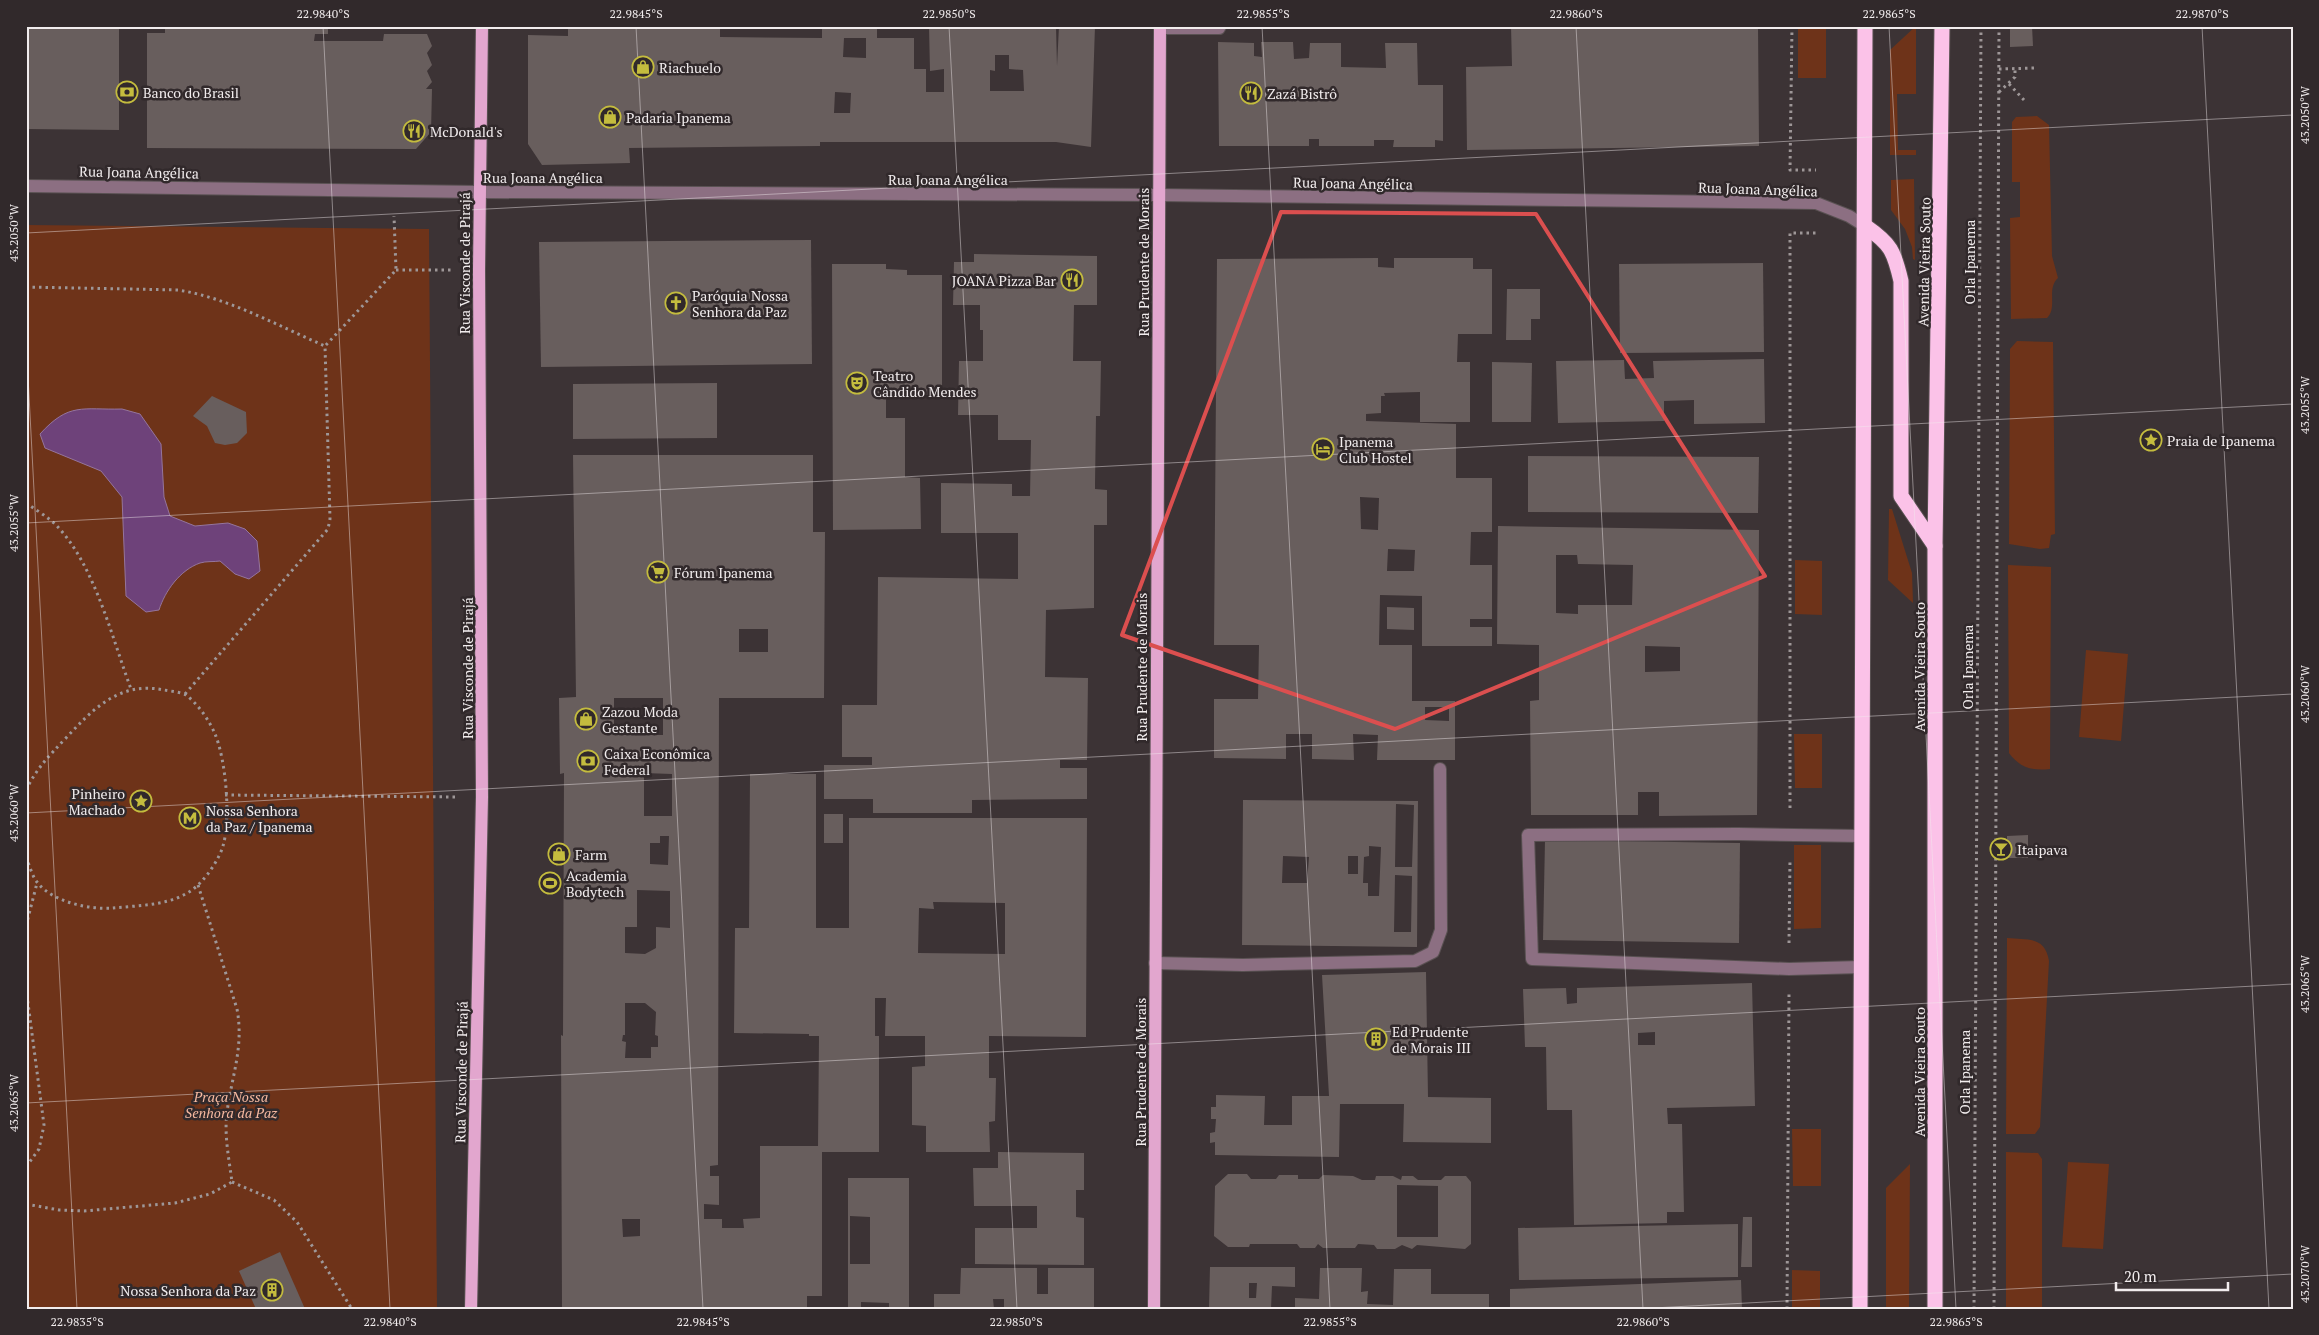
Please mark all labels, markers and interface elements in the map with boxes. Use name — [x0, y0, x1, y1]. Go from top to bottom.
text: 22.9840°S — [296, 6, 350, 21]
text: 22.9845°S — [609, 6, 663, 21]
text: 22.9850°S — [922, 6, 976, 21]
text: 22.9855°S — [1236, 6, 1290, 21]
text: 22.9860°S — [1549, 6, 1603, 21]
text: 22.9865°S — [1862, 6, 1916, 21]
text: 22.9870°S — [2175, 6, 2229, 21]
shop icon: Riachuelo — [631, 55, 655, 79]
place label: Riachuelo — [659, 58, 721, 77]
bank icon: Banco do Brasil — [115, 80, 139, 104]
restaurant icon: Zazá Bistrô — [1239, 81, 1263, 105]
place label: Banco do Brasil — [143, 83, 239, 102]
place label: Zazá Bistrô — [1267, 84, 1337, 103]
text: 43.2050°W — [2297, 85, 2312, 144]
shop icon: Padaria Ipanema — [598, 105, 622, 129]
place label: Padaria Ipanema — [626, 108, 731, 127]
restaurant icon: McDonald's — [402, 119, 426, 143]
place label: McDonald's — [430, 122, 502, 141]
street label: Rua Joana Angélica — [79, 161, 199, 183]
street label: Rua Joana Angélica — [483, 168, 603, 187]
street label: Rua Joana Angélica — [888, 170, 1008, 189]
street label: Rua Joana Angélica — [1293, 172, 1413, 194]
street label: Rua Joana Angélica — [1698, 177, 1818, 201]
street label: Rua Prudente de Morais — [1134, 188, 1153, 336]
street label: Rua Visconde de Pirajá — [455, 192, 474, 334]
street label: Avenida Vieira Souto — [1913, 197, 1935, 327]
text: 43.2050°W — [6, 203, 21, 262]
street label: Orla Ipanema — [1960, 220, 1979, 304]
restaurant icon: JOANA Pizza Bar — [1060, 268, 1084, 292]
place label: JOANA Pizza Bar — [952, 271, 1057, 290]
place label: Paróquia Nossa Senhora da Paz — [692, 286, 788, 321]
church icon: Paróquia Nossa Senhora da Paz — [664, 291, 688, 315]
place label: Teatro Cândido Mendes — [873, 366, 977, 401]
theatre icon: Teatro Cândido Mendes — [845, 371, 869, 395]
text: 43.2055°W — [2297, 375, 2312, 434]
place icon: Praia de Ipanema — [2139, 428, 2163, 452]
place label: Praia de Ipanema — [2167, 431, 2275, 450]
place label: Ipanema Club Hostel — [1339, 432, 1412, 467]
hotel icon: Ipanema Club Hostel — [1311, 437, 1335, 461]
text: 43.2055°W — [6, 493, 21, 552]
supermarket icon: Fórum Ipanema — [646, 560, 670, 584]
place label: Fórum Ipanema — [674, 563, 773, 582]
street label: Rua Prudente de Morais — [1132, 593, 1151, 741]
street label: Rua Visconde de Pirajá — [458, 597, 477, 739]
street label: Avenida Vieira Souto — [1910, 602, 1929, 732]
street label: Orla Ipanema — [1958, 625, 1977, 709]
text: 43.2060°W — [2297, 664, 2312, 723]
place label: Zazou Moda Gestante — [602, 702, 678, 737]
shop icon: Zazou Moda Gestante — [574, 707, 598, 731]
place label: Caixa Econômica Federal — [604, 744, 710, 779]
bank icon: Caixa Econômica Federal — [576, 749, 600, 773]
text: 43.2060°W — [6, 783, 21, 842]
place label: Pinheiro Machado — [68, 784, 125, 819]
place icon: Pinheiro Machado — [129, 789, 153, 813]
place label: Nossa Senhora da Paz / Ipanema — [206, 801, 313, 836]
metro station icon: Nossa Senhora da Paz / Ipanema — [178, 806, 202, 830]
bar icon: Itaipava — [1989, 837, 2013, 861]
place label: Itaipava — [2017, 840, 2068, 859]
shop icon: Farm — [547, 842, 571, 866]
place label: Farm — [575, 845, 607, 864]
place label: Academia Bodytech — [566, 866, 627, 901]
sports icon: Academia Bodytech — [538, 871, 562, 895]
text: 43.2065°W — [2297, 954, 2312, 1013]
street label: Rua Prudente de Morais — [1131, 998, 1150, 1146]
street label: Rua Visconde de Pirajá — [450, 1001, 472, 1143]
street label: Avenida Vieira Souto — [1910, 1007, 1929, 1137]
place label: Ed Prudente de Morais III — [1392, 1022, 1471, 1057]
building icon: Ed Prudente de Morais III — [1364, 1027, 1388, 1051]
street label: Orla Ipanema — [1955, 1030, 1974, 1114]
text: 43.2065°W — [6, 1073, 21, 1132]
park label: Praça Nossa Senhora da Paz — [185, 1087, 278, 1122]
text: 43.2070°W — [2297, 1244, 2312, 1303]
scale bar — [2116, 1260, 2229, 1292]
text: 20 m — [2124, 1266, 2157, 1286]
building icon: Nossa Senhora da Paz — [260, 1278, 284, 1302]
place label: Nossa Senhora da Paz — [120, 1281, 256, 1300]
text: 22.9835°S — [50, 1314, 104, 1329]
text: 22.9840°S — [363, 1314, 417, 1329]
text: 22.9845°S — [676, 1314, 730, 1329]
text: 22.9850°S — [989, 1314, 1043, 1329]
text: 22.9855°S — [1303, 1314, 1357, 1329]
text: 22.9860°S — [1616, 1314, 1670, 1329]
text: 22.9865°S — [1929, 1314, 1983, 1329]

